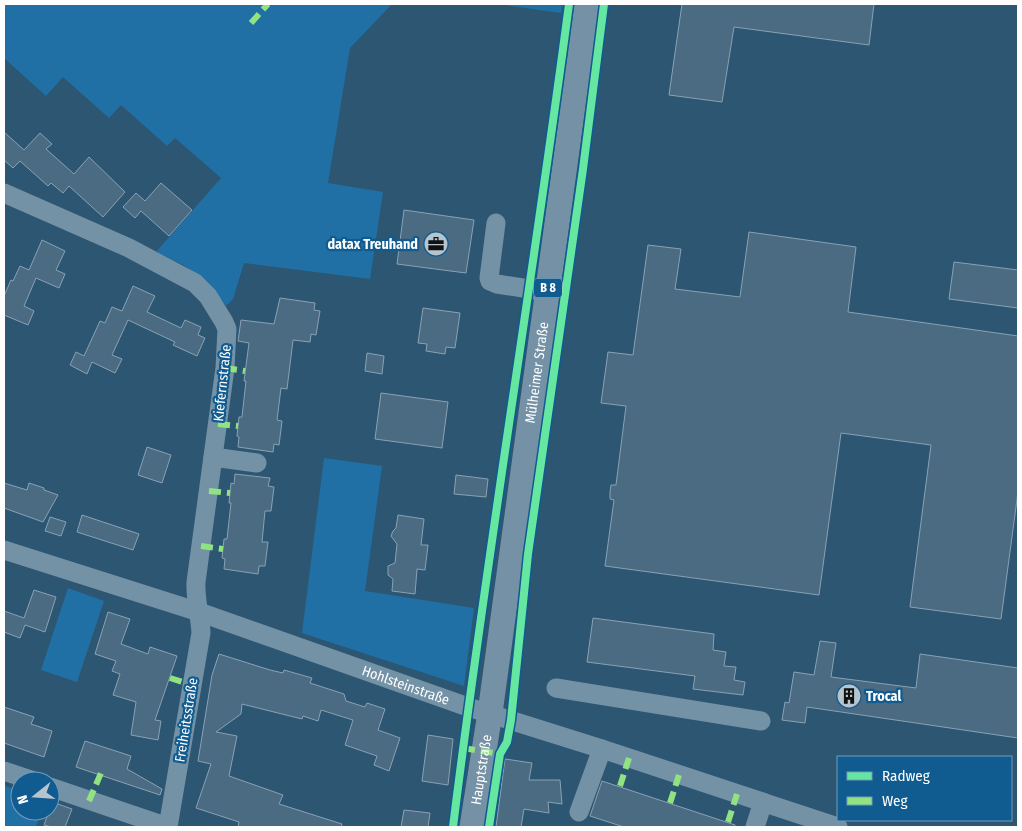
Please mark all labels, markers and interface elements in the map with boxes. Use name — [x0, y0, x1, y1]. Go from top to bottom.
office icon: datax Treuhand — [423, 231, 449, 257]
place label: datax Treuhand — [327, 236, 418, 253]
road number: B 8 — [534, 278, 562, 298]
street label: Mülheimer Straße — [522, 321, 552, 424]
street label: Kiefernstraße — [210, 344, 235, 422]
street label: Hohlsteinstraße — [360, 662, 452, 709]
street label: Freiheitsstraße — [171, 677, 202, 763]
building icon: Trocal — [836, 683, 862, 709]
place label: Trocal — [866, 688, 901, 705]
street label: Hauptstraße — [468, 733, 495, 806]
legend — [837, 756, 1012, 821]
text: Radweg — [882, 767, 930, 785]
north arrow — [10, 771, 60, 821]
text: Weg — [882, 792, 908, 810]
text: N — [14, 793, 32, 806]

